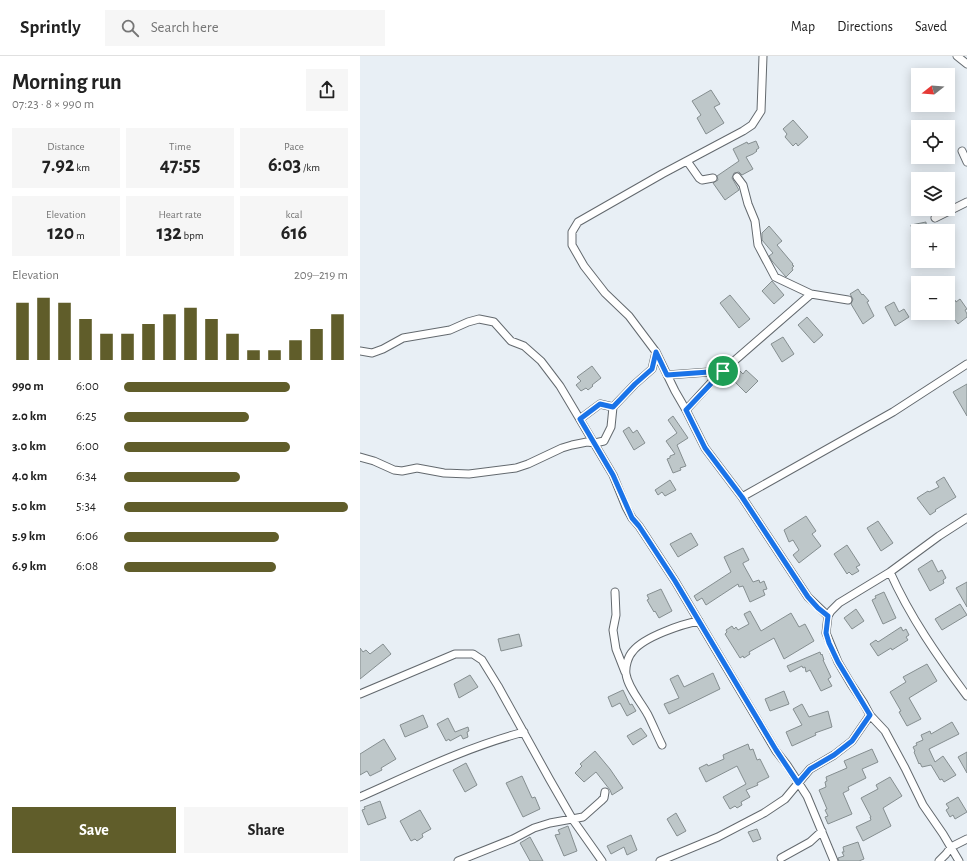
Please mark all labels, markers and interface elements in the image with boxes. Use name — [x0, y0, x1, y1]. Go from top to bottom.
search box — [105, 10, 385, 46]
icon: search — [119, 17, 141, 39]
text: Sprintly — [20, 18, 81, 37]
text: Search here — [151, 20, 219, 35]
text: Map — [791, 20, 815, 34]
text: Directions — [837, 20, 893, 34]
text: Saved — [915, 20, 947, 34]
north arrow — [911, 68, 955, 112]
map controls — [911, 68, 955, 320]
button: share — [306, 69, 348, 111]
text: Morning run — [12, 71, 122, 93]
text: 07:23 · 8 × 990 m — [12, 98, 94, 111]
button: locate — [911, 120, 955, 164]
text: Distance — [47, 141, 85, 152]
text: Time — [169, 141, 191, 152]
text: Pace — [284, 141, 304, 152]
text: 7.92 — [42, 155, 74, 175]
text: 47:55 — [160, 155, 200, 175]
text: 6:03 — [268, 155, 301, 175]
text: km — [74, 162, 90, 173]
text: /km — [301, 162, 320, 173]
button: layers — [911, 172, 955, 216]
text: Elevation — [46, 209, 86, 220]
text: Heart rate — [158, 209, 202, 220]
text: kcal — [286, 209, 302, 220]
text: 120 — [47, 223, 74, 243]
text: 132 — [156, 223, 182, 243]
text: 616 — [281, 223, 307, 243]
button: + — [911, 224, 955, 268]
text: m — [74, 230, 85, 241]
text: bpm — [182, 230, 204, 241]
text: Elevation — [12, 269, 59, 282]
text: 209–219 m — [294, 269, 348, 282]
button: − — [911, 276, 955, 320]
pin — [706, 354, 740, 388]
icon: arrive — [712, 360, 734, 382]
text: 990 m — [12, 380, 44, 393]
text: 6:00 — [76, 380, 99, 393]
text: 2.0 km — [12, 410, 47, 423]
text: 6:25 — [76, 410, 96, 423]
text: 3.0 km — [12, 440, 46, 453]
text: 6:00 — [76, 440, 99, 453]
text: 4.0 km — [12, 470, 47, 483]
text: 6:34 — [76, 470, 97, 483]
text: 5.0 km — [12, 500, 46, 513]
text: 5:34 — [76, 500, 96, 513]
text: 5.9 km — [12, 530, 46, 543]
text: 6:06 — [76, 530, 98, 543]
text: 6.9 km — [12, 560, 46, 573]
text: 6:08 — [76, 560, 98, 573]
button: Save — [12, 807, 176, 853]
button: Share — [184, 807, 348, 853]

